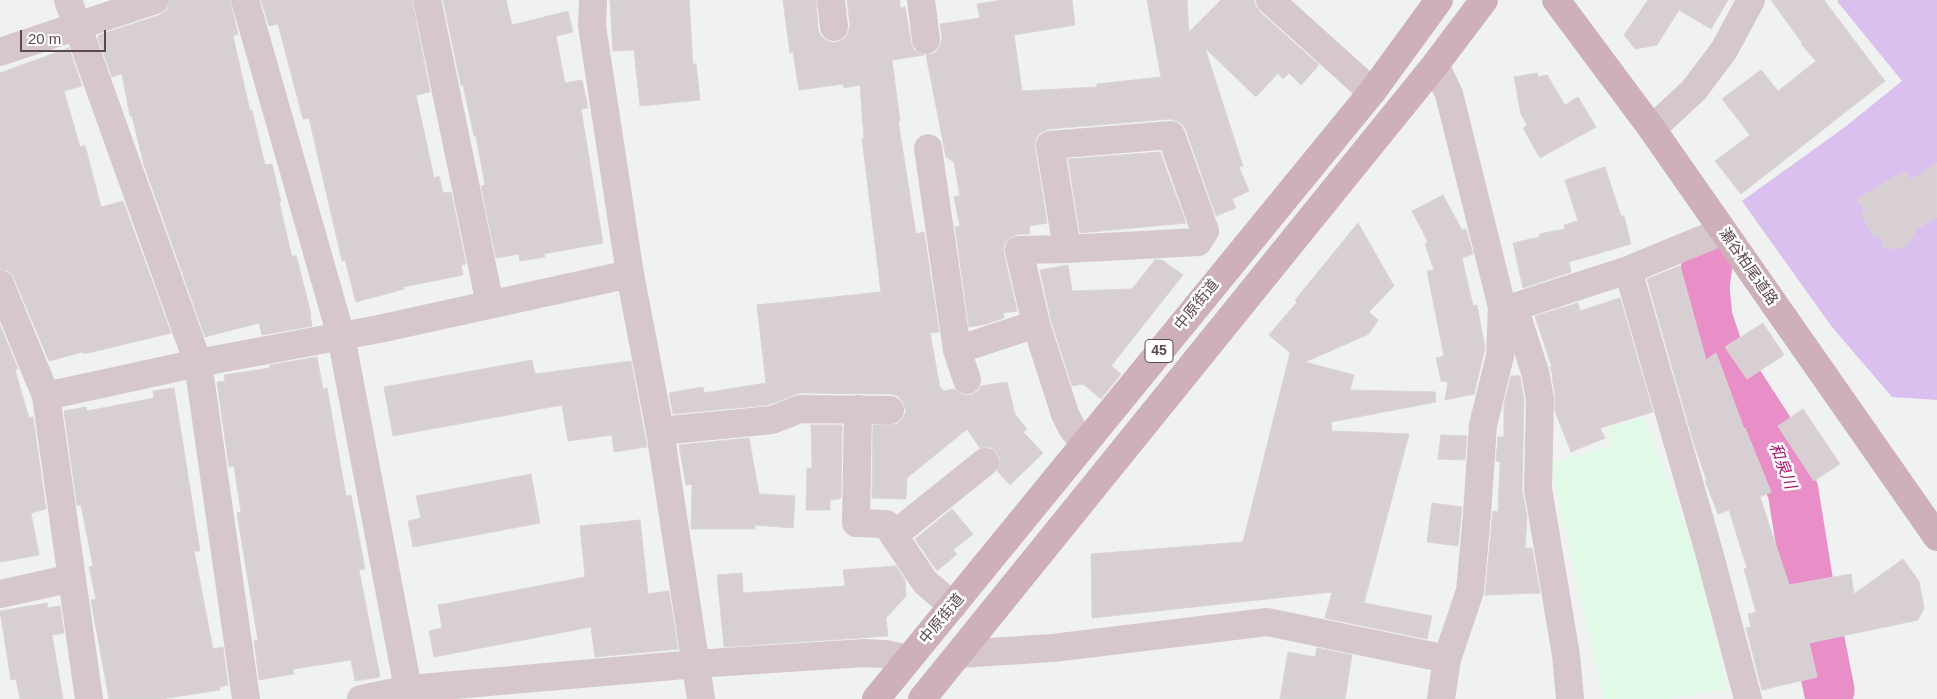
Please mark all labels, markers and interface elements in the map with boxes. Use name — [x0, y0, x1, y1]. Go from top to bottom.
scale bar — [22, 20, 109, 52]
text: 20 m — [28, 30, 61, 47]
street label: 瀬谷柏尾道路 — [1715, 225, 1781, 309]
street label: 中原街道 — [1171, 276, 1223, 334]
road number: 45 — [1145, 340, 1173, 362]
water label: 和泉川 — [1764, 440, 1800, 492]
street label: 中原街道 — [916, 590, 968, 648]

